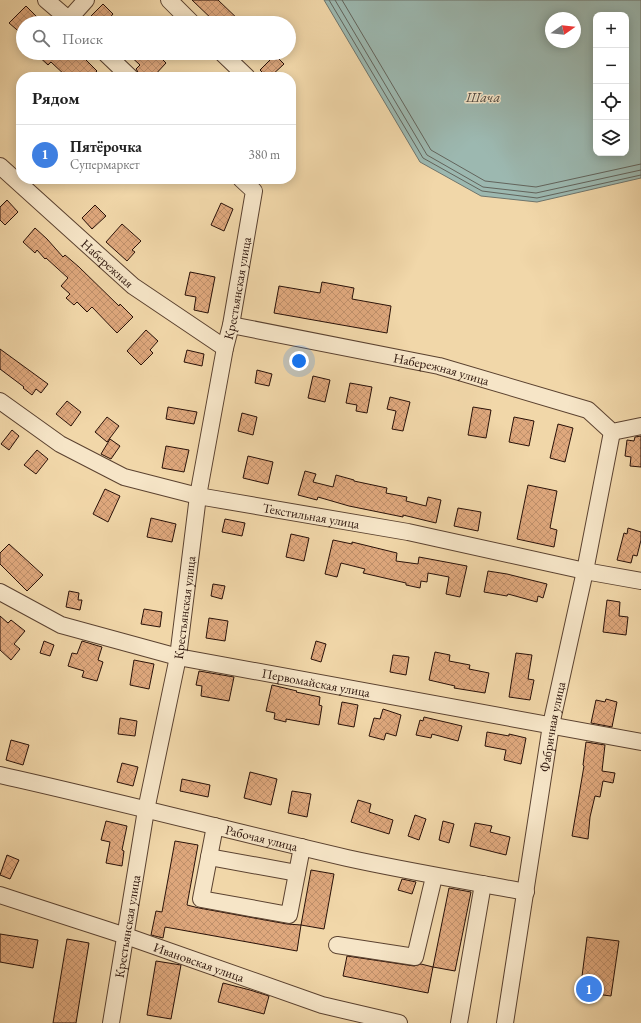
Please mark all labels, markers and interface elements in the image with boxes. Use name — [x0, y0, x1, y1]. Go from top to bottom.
north arrow — [545, 12, 581, 48]
map controls — [593, 12, 629, 156]
button: + — [593, 12, 629, 48]
search box — [16, 16, 296, 60]
icon: search — [30, 27, 52, 49]
text: Поиск — [62, 29, 103, 48]
button: − — [593, 48, 629, 84]
button: locate — [593, 84, 629, 120]
text: Рядом — [32, 87, 80, 109]
water label: Шача — [465, 88, 500, 106]
button: layers — [593, 120, 629, 156]
text: Пятёрочка — [70, 137, 142, 156]
text: 1 — [42, 146, 48, 163]
text: 380 m — [249, 146, 280, 163]
text: Супермаркет — [70, 156, 140, 173]
street label: Набережная — [78, 235, 138, 291]
street label: Крестьянская улица — [219, 235, 255, 341]
street label: Набережная улица — [392, 349, 492, 389]
your location — [289, 351, 309, 371]
street label: Текстильная улица — [261, 499, 362, 532]
street label: Крестьянская улица — [169, 554, 199, 660]
street label: Первомайская улица — [261, 664, 372, 701]
street label: Фабричная улица — [535, 679, 569, 773]
street label: Рабочая улица — [224, 821, 300, 855]
street label: Крестьянская улица — [110, 873, 144, 979]
street label: Ивановская улица — [151, 938, 248, 986]
pin: 1 — [576, 974, 602, 1004]

